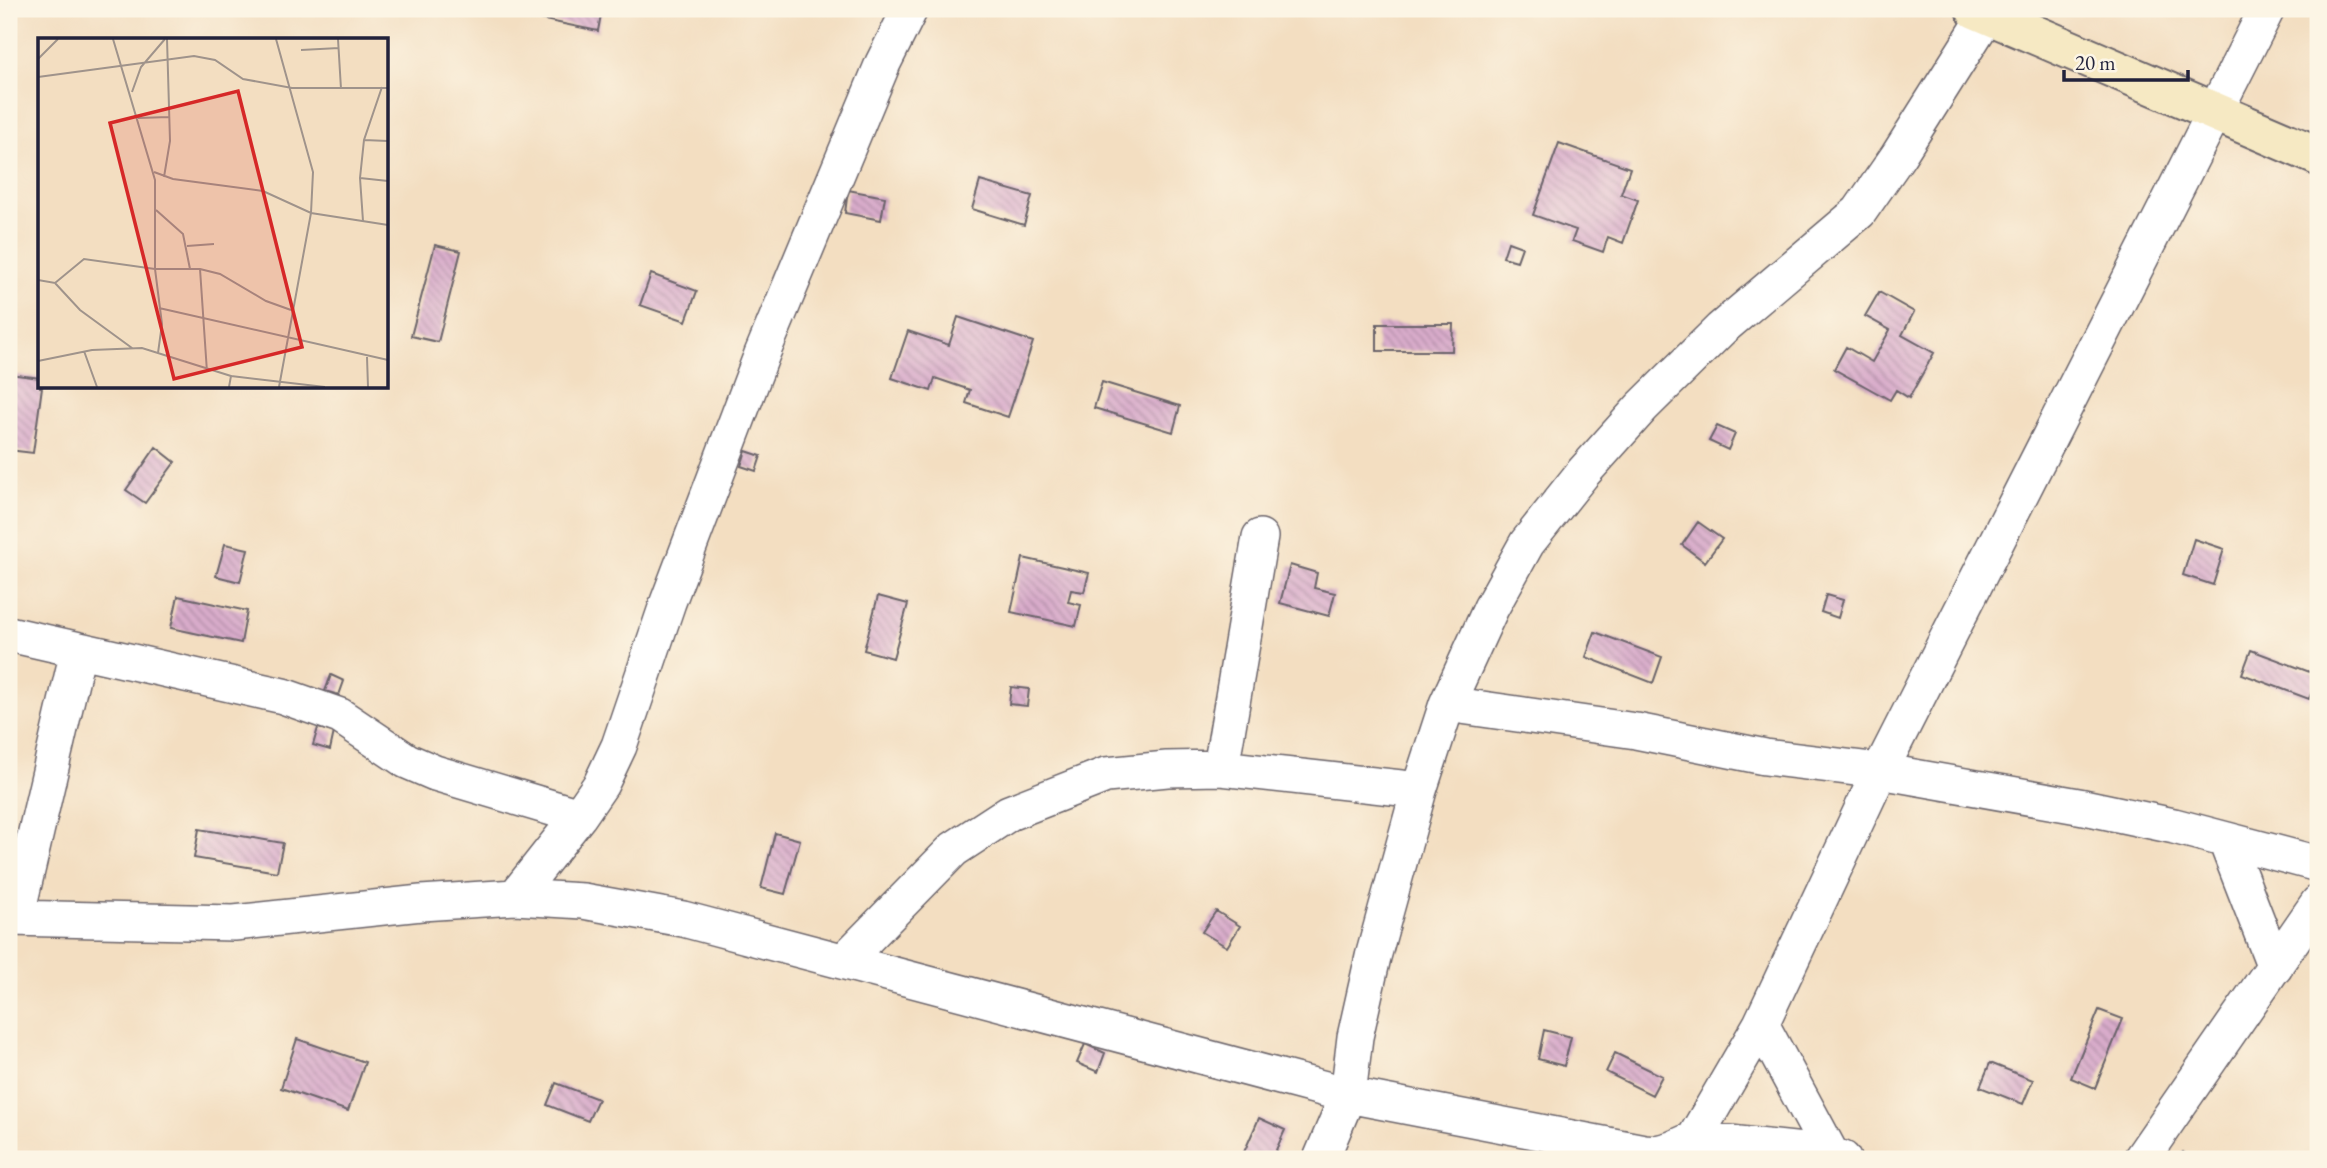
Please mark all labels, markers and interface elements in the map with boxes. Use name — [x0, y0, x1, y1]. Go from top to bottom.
inset map — [38, 38, 388, 388]
scale bar — [2064, 38, 2189, 82]
text: 20 m — [2075, 49, 2116, 76]

